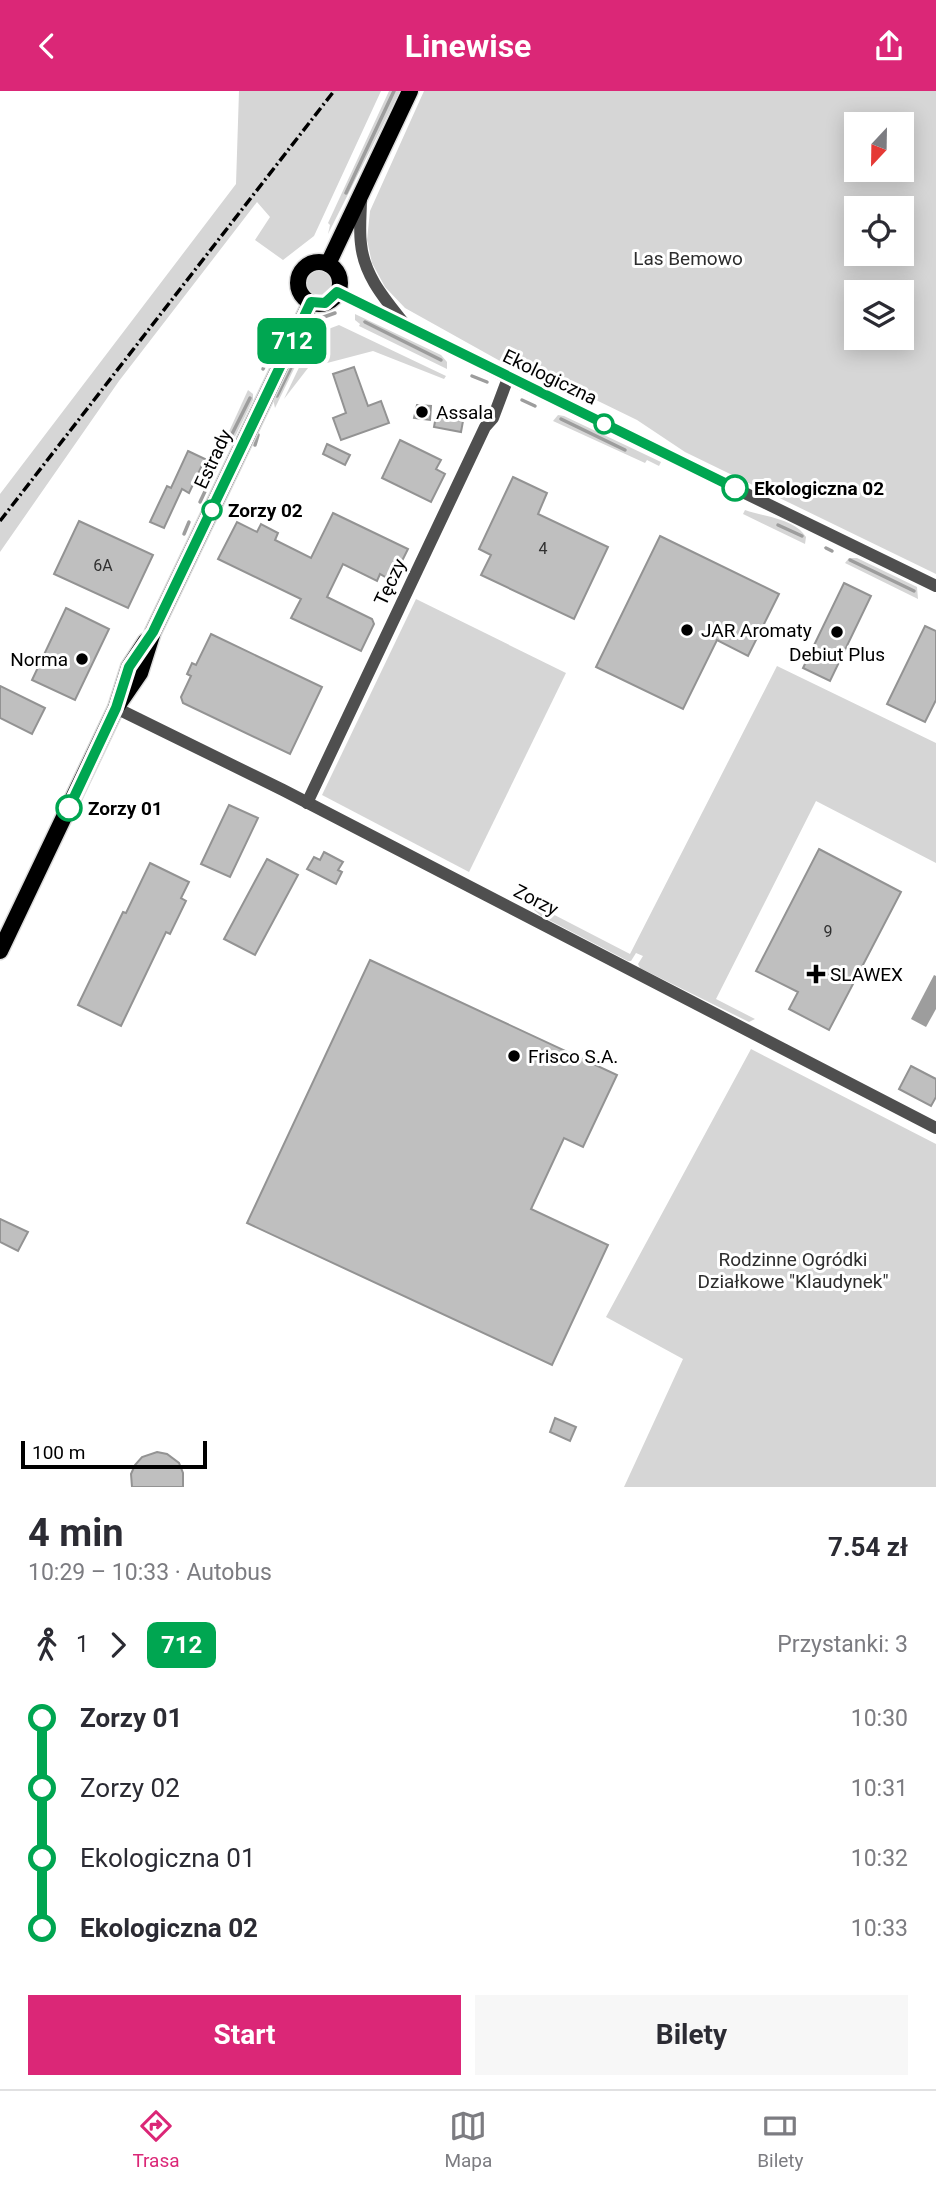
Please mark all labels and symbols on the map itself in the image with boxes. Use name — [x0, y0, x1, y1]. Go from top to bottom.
north arrow — [844, 112, 914, 182]
park label: Las Bemowo — [633, 247, 743, 270]
line badge: 712 — [252, 318, 332, 364]
street label: Ekologiczna — [499, 344, 601, 410]
place label: Assala — [436, 401, 493, 424]
marker: Assala — [414, 404, 430, 420]
unlabelled marker — [594, 414, 614, 434]
street label: Estrady — [189, 426, 237, 492]
marker: Ekologiczna 02 — [722, 475, 748, 501]
place label: Ekologiczna 02 — [754, 477, 884, 500]
place label: Zorzy 02 — [228, 499, 303, 522]
marker: Zorzy 02 — [202, 500, 222, 520]
house number: 4 — [539, 539, 548, 558]
street label: Tęczy — [369, 555, 411, 609]
house number: 6A — [93, 556, 113, 575]
place label: JAR Aromaty — [701, 619, 812, 642]
marker: JAR Aromaty — [679, 622, 695, 638]
marker: Debiut Plus — [829, 624, 845, 640]
place label: Debiut Plus — [789, 643, 885, 666]
place label: Norma — [10, 648, 68, 671]
marker: Norma — [74, 651, 90, 667]
marker: Zorzy 01 — [56, 795, 82, 821]
place label: Zorzy 01 — [88, 797, 163, 820]
street label: Zorzy — [510, 879, 562, 921]
house number: 9 — [824, 922, 833, 941]
place label: SLAWEX — [830, 963, 903, 986]
marker: SLAWEX — [808, 966, 824, 982]
place label: Frisco S.A. — [528, 1045, 618, 1068]
marker: Frisco S.A. — [506, 1048, 522, 1064]
park label: Rodzinne Ogródki Działkowe "Klaudynek" — [698, 1248, 888, 1293]
scale bar — [21, 1438, 206, 1470]

